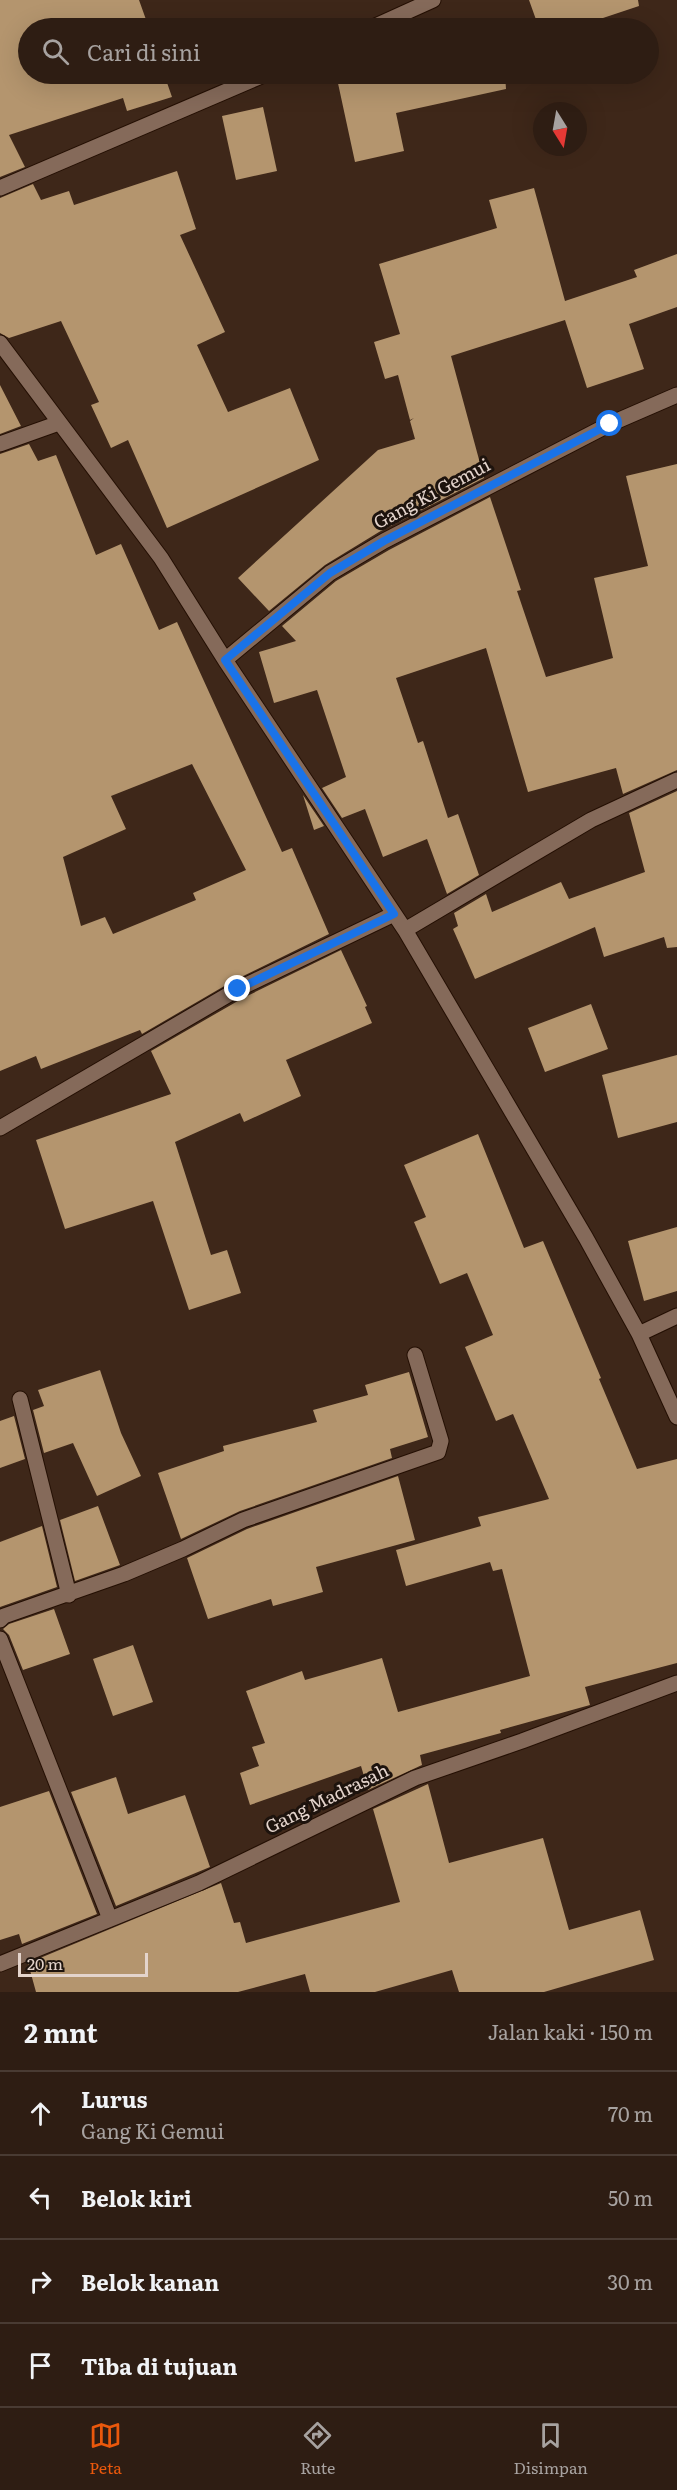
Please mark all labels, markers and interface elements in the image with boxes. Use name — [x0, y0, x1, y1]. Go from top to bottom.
search box — [18, 18, 659, 84]
icon: search — [39, 35, 72, 68]
text: Cari di sini — [87, 35, 200, 68]
north arrow — [533, 102, 587, 156]
route start — [596, 410, 622, 436]
street label: Gang Ki Gemui — [368, 451, 495, 535]
route end — [224, 975, 250, 1001]
street label: Gang Madrasah — [260, 1756, 393, 1839]
scale bar — [18, 1950, 148, 1978]
text: 20 m — [27, 1951, 63, 1975]
text: 2 mnt — [24, 2012, 98, 2051]
text: Jalan kaki · 150 m — [488, 2016, 653, 2046]
text: Lurus — [81, 2082, 148, 2115]
icon: ahead — [24, 2097, 57, 2130]
text: 70 m — [608, 2098, 653, 2128]
text: Gang Ki Gemui — [81, 2115, 224, 2145]
icon: left — [24, 2181, 57, 2214]
text: Belok kiri — [81, 2181, 192, 2214]
text: 50 m — [608, 2182, 653, 2212]
icon: right — [24, 2265, 57, 2298]
text: Belok kanan — [81, 2265, 219, 2298]
text: 30 m — [607, 2266, 653, 2296]
icon: arrive — [24, 2349, 57, 2382]
text: Tiba di tujuan — [81, 2349, 237, 2382]
tab: Peta — [89, 2419, 122, 2479]
tab: Rute — [300, 2419, 335, 2479]
tab: Disimpan — [514, 2419, 588, 2479]

